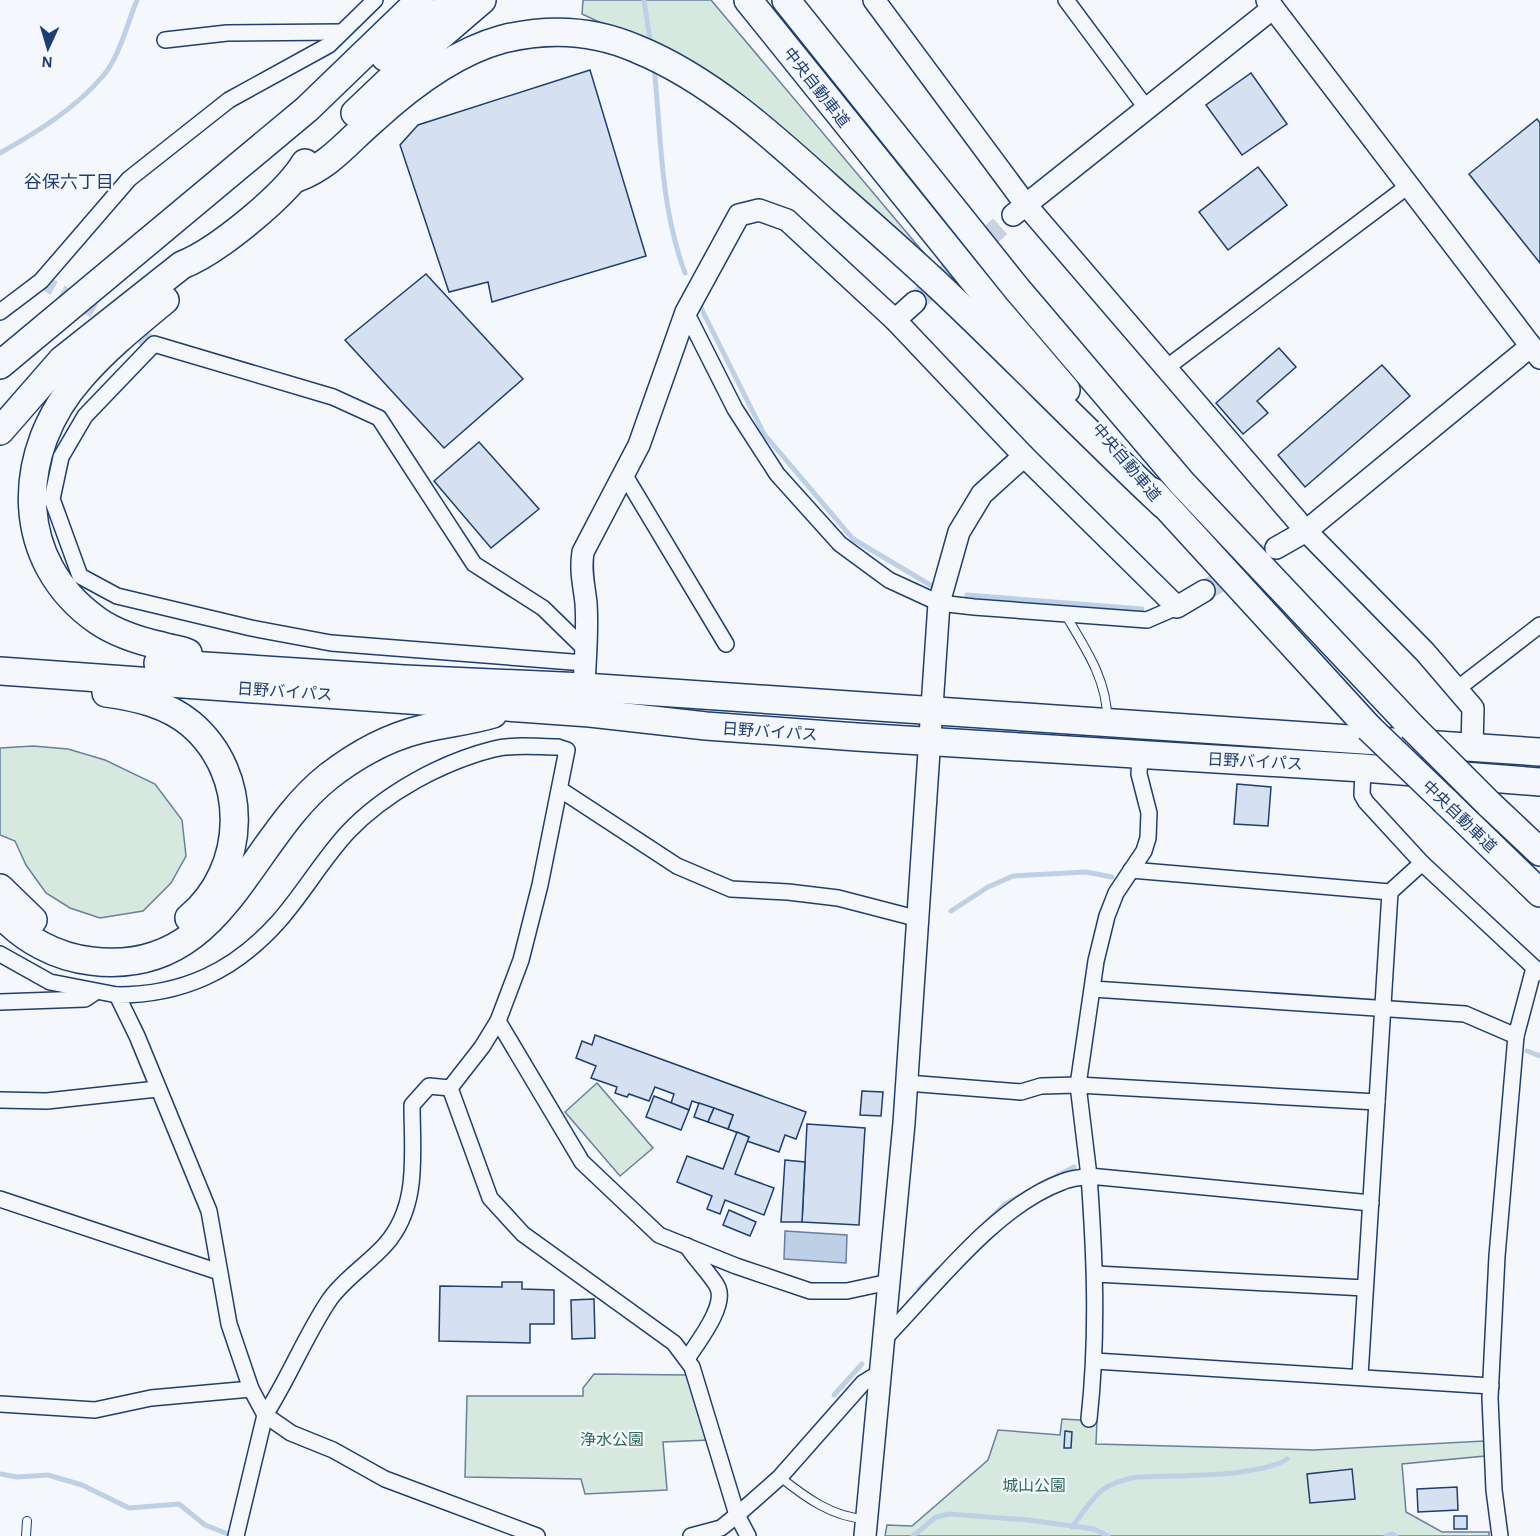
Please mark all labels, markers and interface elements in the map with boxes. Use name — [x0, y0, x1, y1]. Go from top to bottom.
north arrow — [18, 18, 78, 78]
street label: 中央自動車道 — [780, 44, 853, 130]
text: N — [41, 54, 53, 70]
district label: 谷保六丁目 — [24, 173, 114, 192]
street label: 中央自動車道 — [1089, 420, 1164, 505]
street label: 日野バイパス — [237, 680, 333, 703]
street label: 日野バイパス — [722, 720, 818, 743]
street label: 日野バイパス — [1207, 751, 1303, 772]
street label: 中央自動車道 — [1419, 777, 1500, 856]
park label: 浄水公園 — [580, 1431, 644, 1448]
park label: 城山公園 — [1002, 1477, 1066, 1494]

